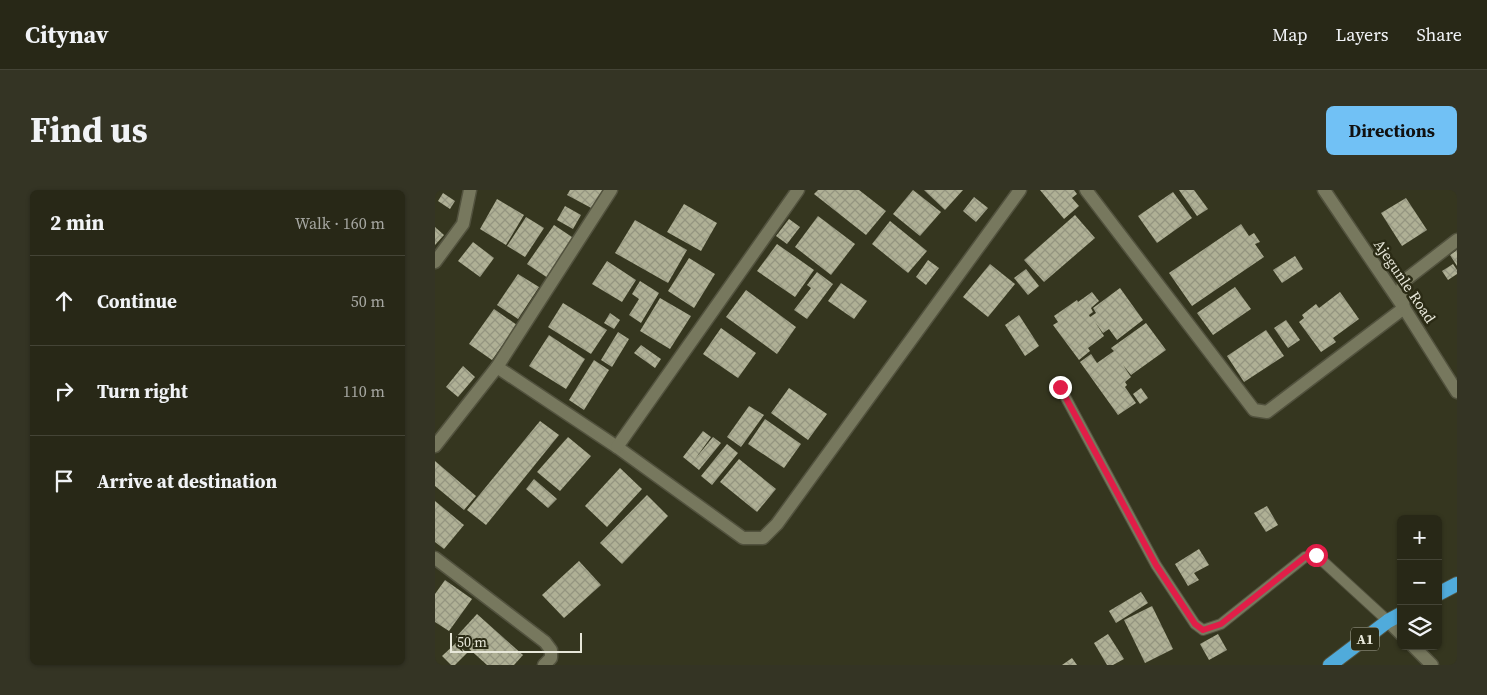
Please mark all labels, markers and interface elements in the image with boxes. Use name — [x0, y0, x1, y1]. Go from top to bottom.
text: Citynav — [25, 18, 109, 51]
text: Map — [1272, 22, 1307, 47]
text: Layers — [1335, 22, 1388, 47]
text: Share — [1416, 22, 1462, 47]
text: Find us — [30, 106, 148, 154]
button: Directions — [1326, 106, 1457, 155]
text: 2 min — [50, 208, 105, 237]
text: Walk · 160 m — [295, 212, 385, 234]
street label: Ajegunle Road — [1369, 235, 1441, 327]
icon: ahead — [50, 287, 78, 315]
text: Continue — [97, 288, 177, 314]
text: 50 m — [351, 290, 385, 312]
route end — [1049, 376, 1072, 399]
icon: right — [50, 377, 78, 405]
text: Turn right — [97, 378, 188, 404]
text: 110 m — [343, 380, 385, 402]
icon: arrive — [50, 467, 78, 495]
text: Arrive at destination — [97, 468, 277, 494]
map controls — [1397, 515, 1442, 650]
button: + — [1397, 515, 1442, 560]
route start — [1305, 544, 1328, 567]
button: − — [1397, 560, 1442, 605]
button: layers — [1397, 605, 1442, 650]
road number: A1 — [1351, 628, 1379, 650]
scale bar — [450, 630, 583, 653]
text: 50 m — [457, 632, 487, 652]

